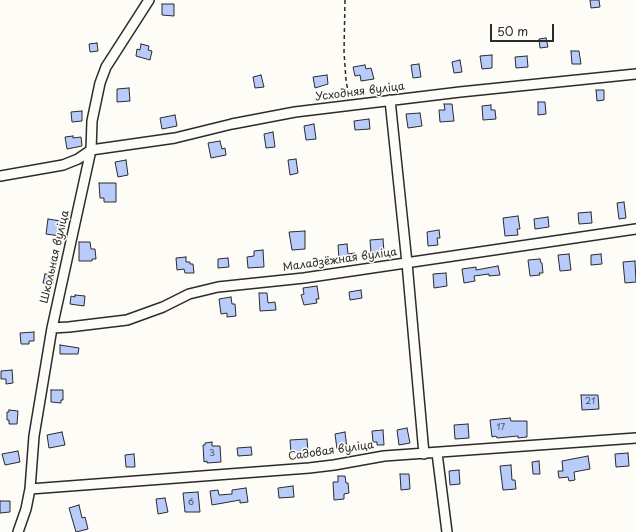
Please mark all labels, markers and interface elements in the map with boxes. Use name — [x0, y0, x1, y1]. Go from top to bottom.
scale bar — [492, 16, 556, 42]
text: 50 m — [497, 22, 528, 40]
street label: Усходняя вуліца — [314, 80, 406, 104]
street label: Школьная вуліца — [38, 209, 72, 305]
street label: Маладзёжная вуліца — [282, 245, 398, 275]
house number: 21 — [585, 397, 595, 407]
house number: 17 — [497, 423, 505, 433]
street label: Садовая вуліца — [287, 438, 375, 464]
house number: 3 — [209, 449, 215, 459]
house number: 6 — [188, 498, 194, 508]

